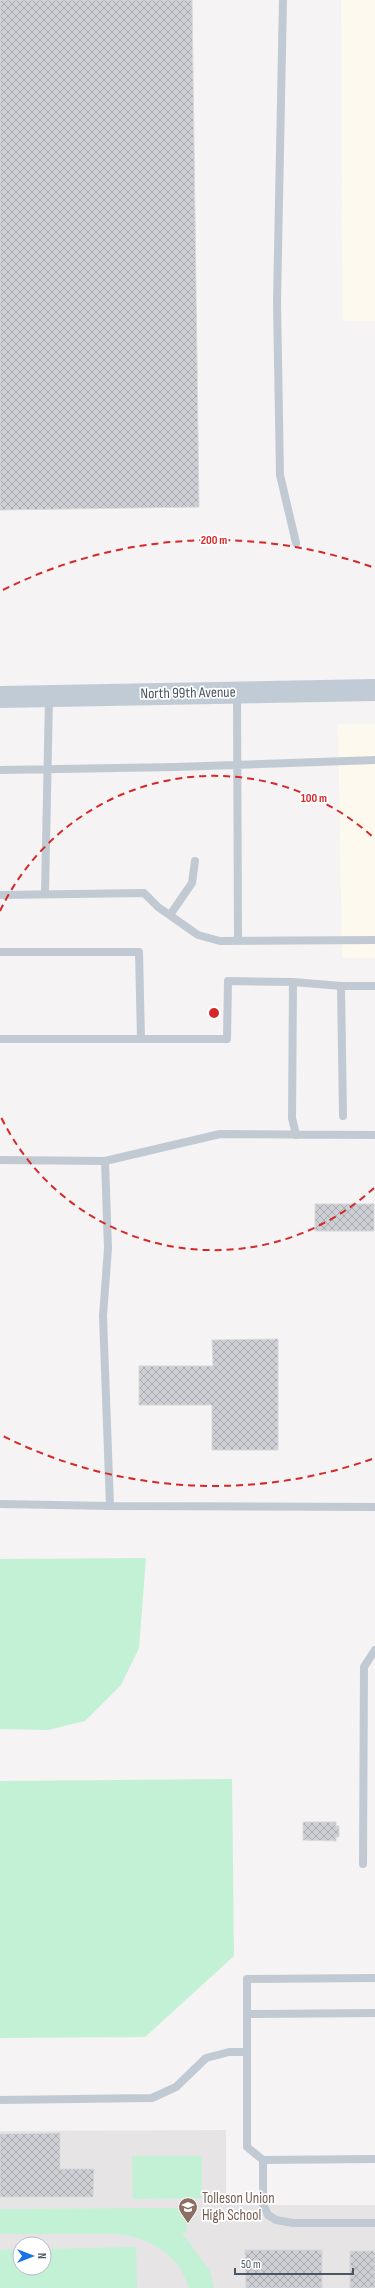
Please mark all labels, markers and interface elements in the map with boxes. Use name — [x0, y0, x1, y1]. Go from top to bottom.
text: 200 m — [201, 533, 227, 548]
street label: North 99th Avenue — [140, 683, 236, 703]
text: 100 m — [301, 791, 327, 806]
centre of rings — [207, 1006, 221, 1020]
place label: Tolleson Union High School — [202, 2189, 275, 2225]
school or university icon: Tolleson Union High School — [177, 2196, 199, 2224]
north arrow — [12, 2236, 52, 2276]
scale bar — [235, 2250, 353, 2276]
text: N — [35, 2253, 48, 2259]
text: 50 m — [241, 2257, 261, 2272]

